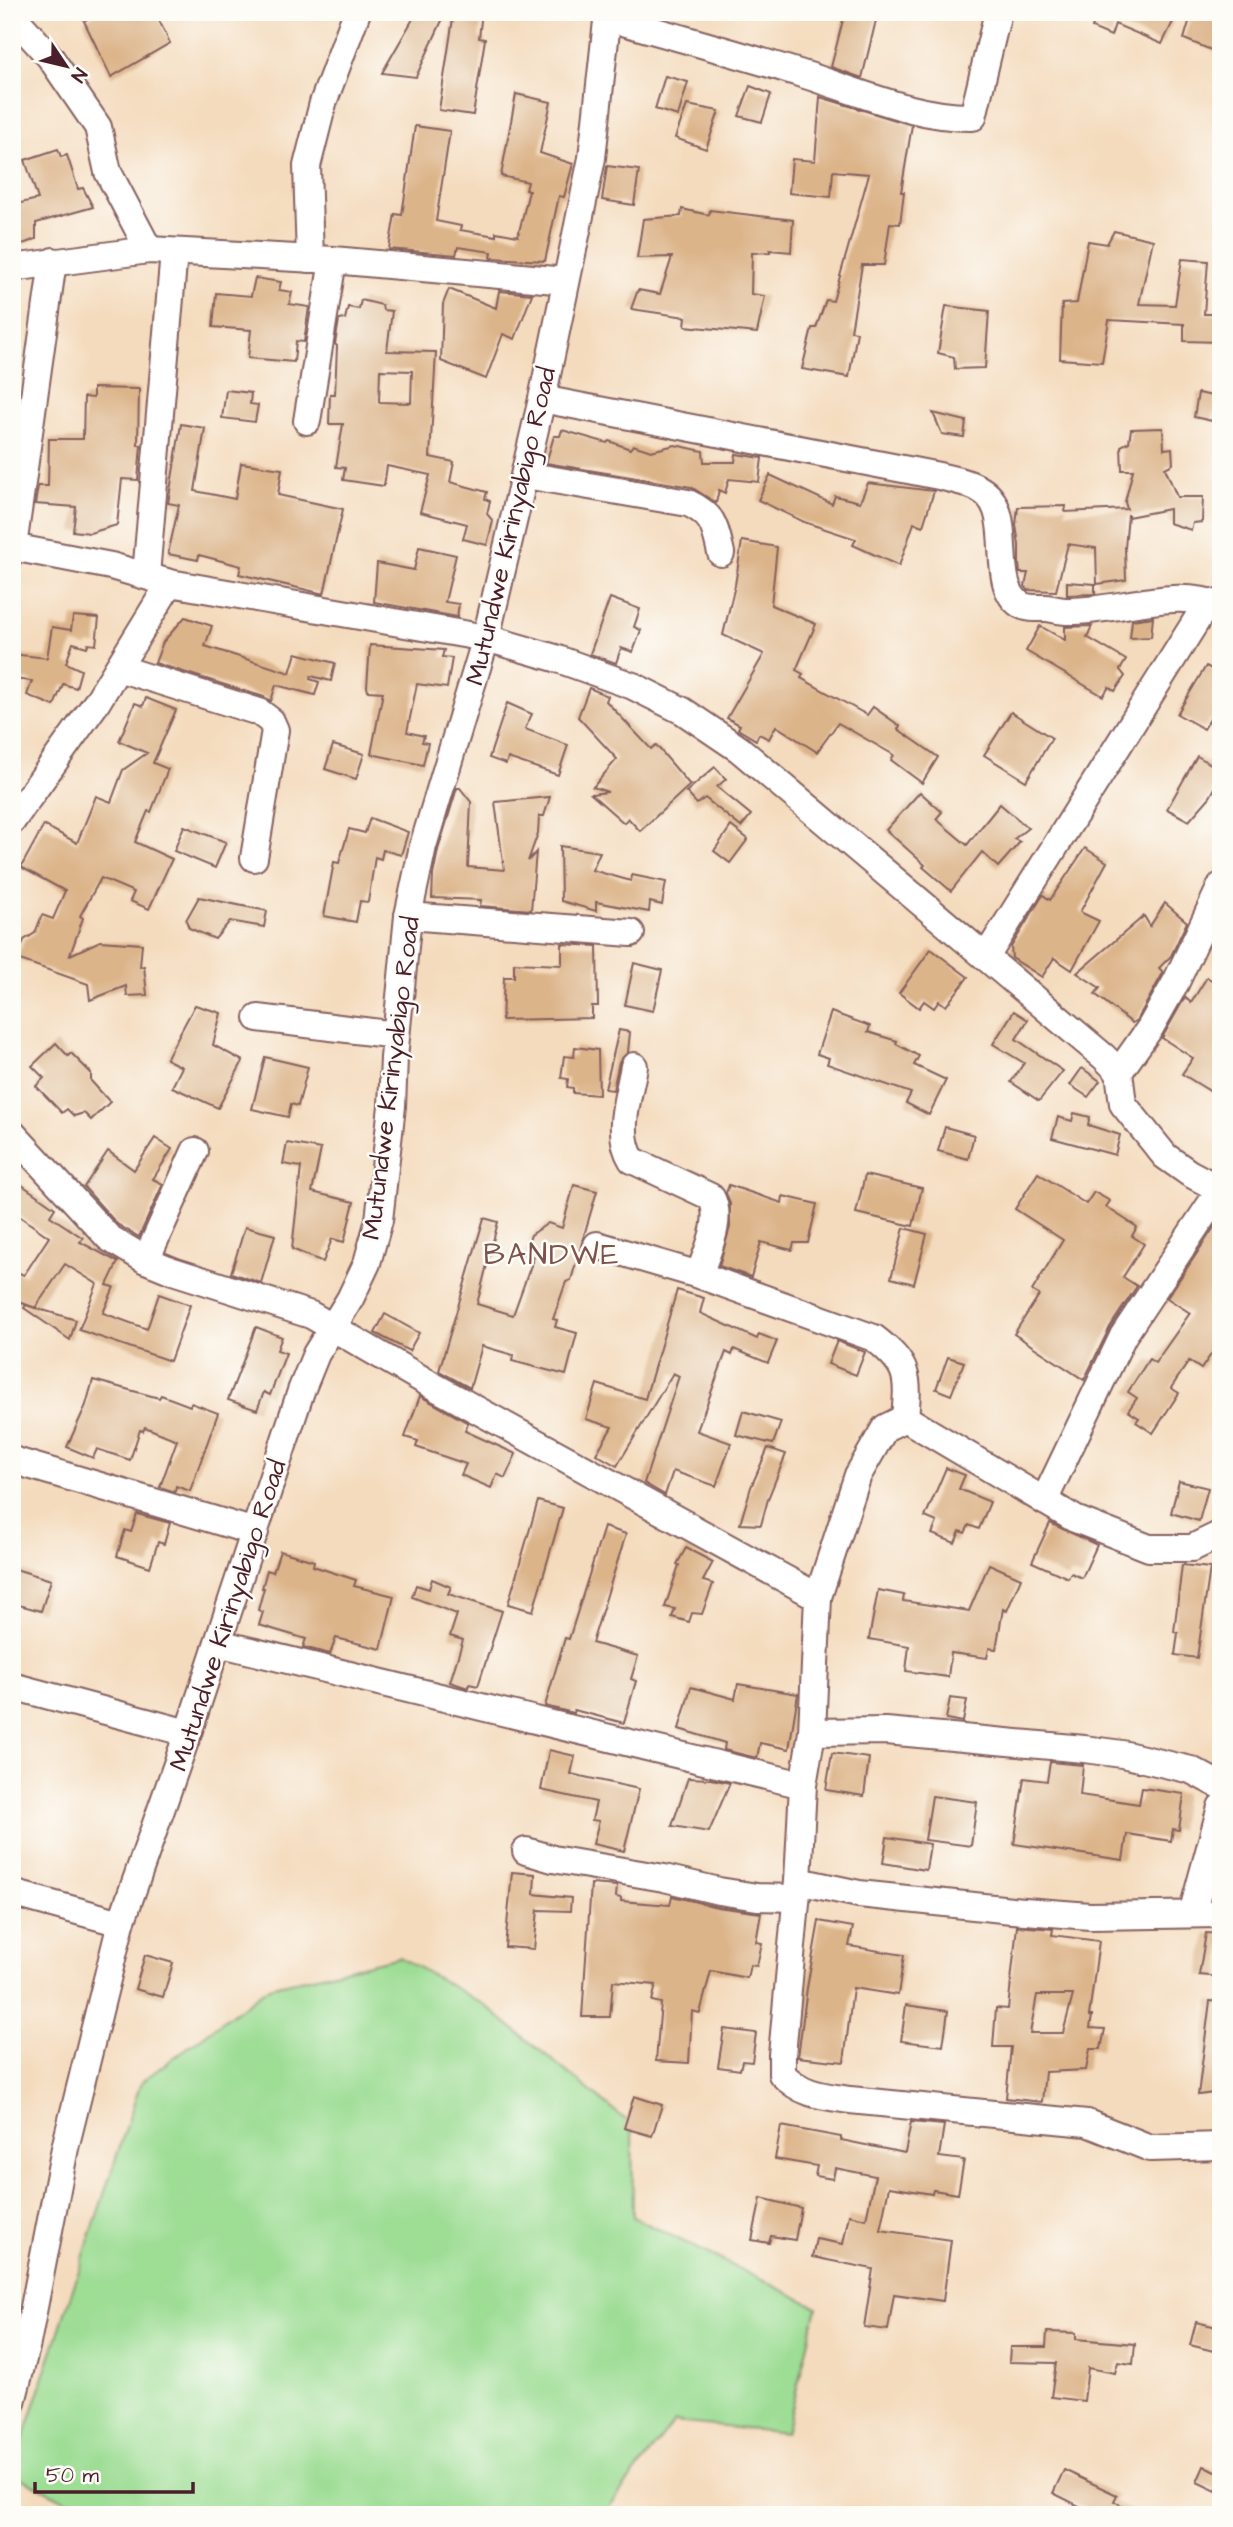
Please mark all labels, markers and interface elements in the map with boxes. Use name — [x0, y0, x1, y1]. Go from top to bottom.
north arrow — [32, 32, 102, 102]
text: N — [64, 62, 93, 88]
street label: Mutundwe Kirinyabigo Road — [457, 364, 567, 689]
street label: Mutundwe Kirinyabigo Road — [353, 914, 431, 1242]
district label: BANDWE — [484, 1234, 620, 1276]
street label: Mutundwe Kirinyabigo Road — [161, 1455, 297, 1776]
scale bar — [35, 2450, 192, 2494]
text: 50 m — [46, 2461, 100, 2490]

